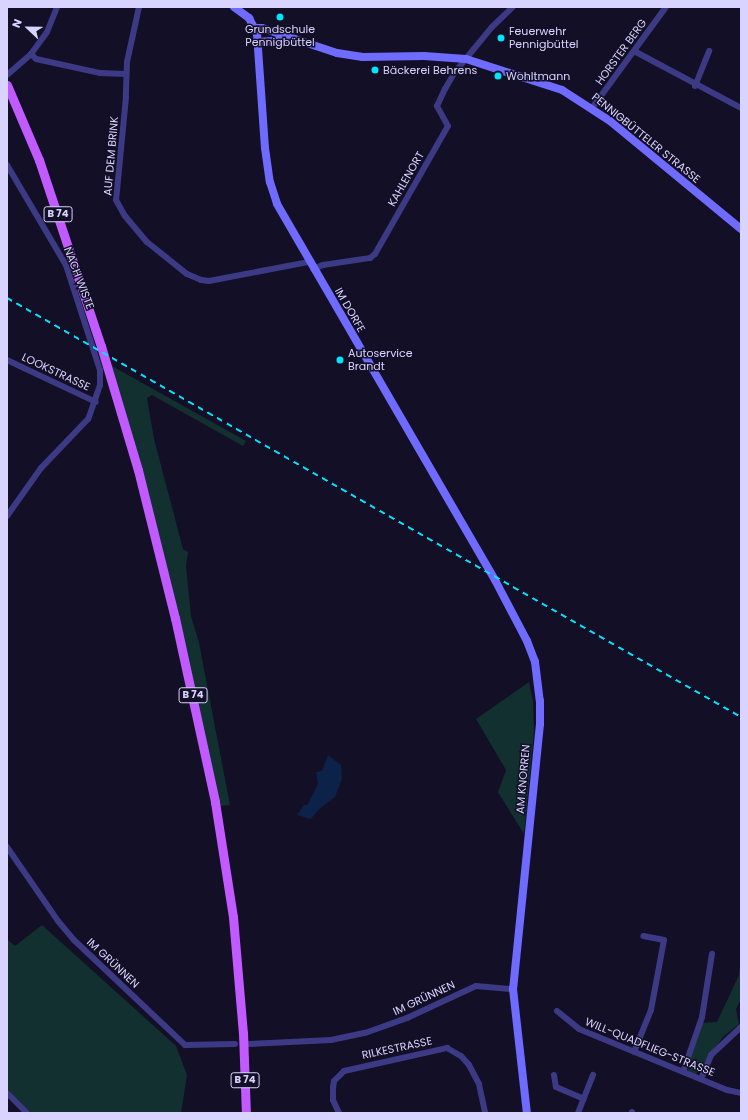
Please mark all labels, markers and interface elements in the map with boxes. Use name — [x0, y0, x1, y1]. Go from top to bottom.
north arrow — [8, 8, 48, 48]
marker: Grundschule Pennigbüttel — [275, 12, 285, 22]
street label: HORSTER BERG — [593, 16, 649, 88]
text: N — [8, 17, 26, 30]
place label: Grundschule Pennigbüttel — [245, 23, 315, 49]
place label: Feuerwehr Pennigbüttel — [509, 25, 578, 51]
marker: Feuerwehr Pennigbüttel — [496, 33, 506, 43]
place label: Bäckerei Behrens — [383, 63, 477, 77]
marker: Bäckerei Behrens — [370, 65, 380, 75]
place label: Wohltmann — [506, 69, 570, 83]
marker: Wohltmann — [493, 71, 503, 81]
street label: PENNIGBÜTTELER STRASSE — [589, 90, 703, 186]
street label: AUF DEM BRINK — [101, 116, 121, 196]
street label: KAHLENORT — [385, 149, 427, 209]
road number: B 74 — [43, 206, 73, 222]
street label: NACH WISTE — [61, 245, 97, 311]
street label: IM DORFE — [332, 285, 368, 335]
place label: Autoservice Brandt — [348, 347, 413, 373]
street label: LOOKSTRASSE — [20, 350, 92, 394]
marker: Autoservice Brandt — [335, 355, 345, 365]
road number: B 74 — [178, 687, 208, 703]
street label: AM KNORREN — [513, 744, 533, 814]
street label: IM GRÜNNEN — [84, 935, 142, 991]
street label: IM GRÜNNEN — [391, 978, 457, 1018]
street label: WILL-QUADFLIEG-STRASSE — [583, 1015, 717, 1079]
street label: RILKESTRASSE — [361, 1034, 433, 1062]
road number: B 74 — [230, 1072, 260, 1088]

